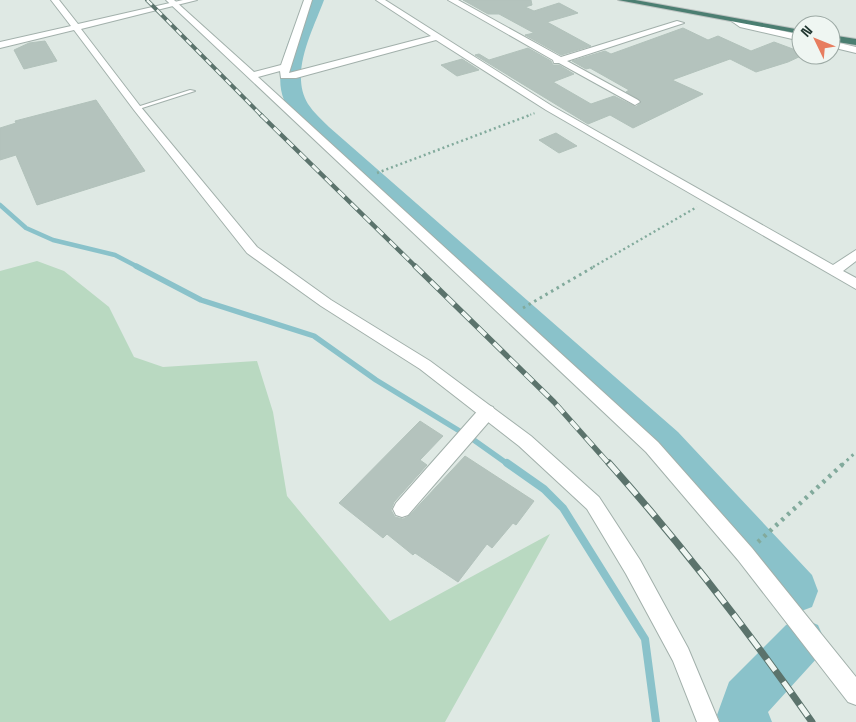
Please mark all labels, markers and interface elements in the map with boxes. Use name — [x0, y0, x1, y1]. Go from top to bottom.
north arrow — [791, 15, 841, 65]
text: N — [797, 22, 816, 41]

